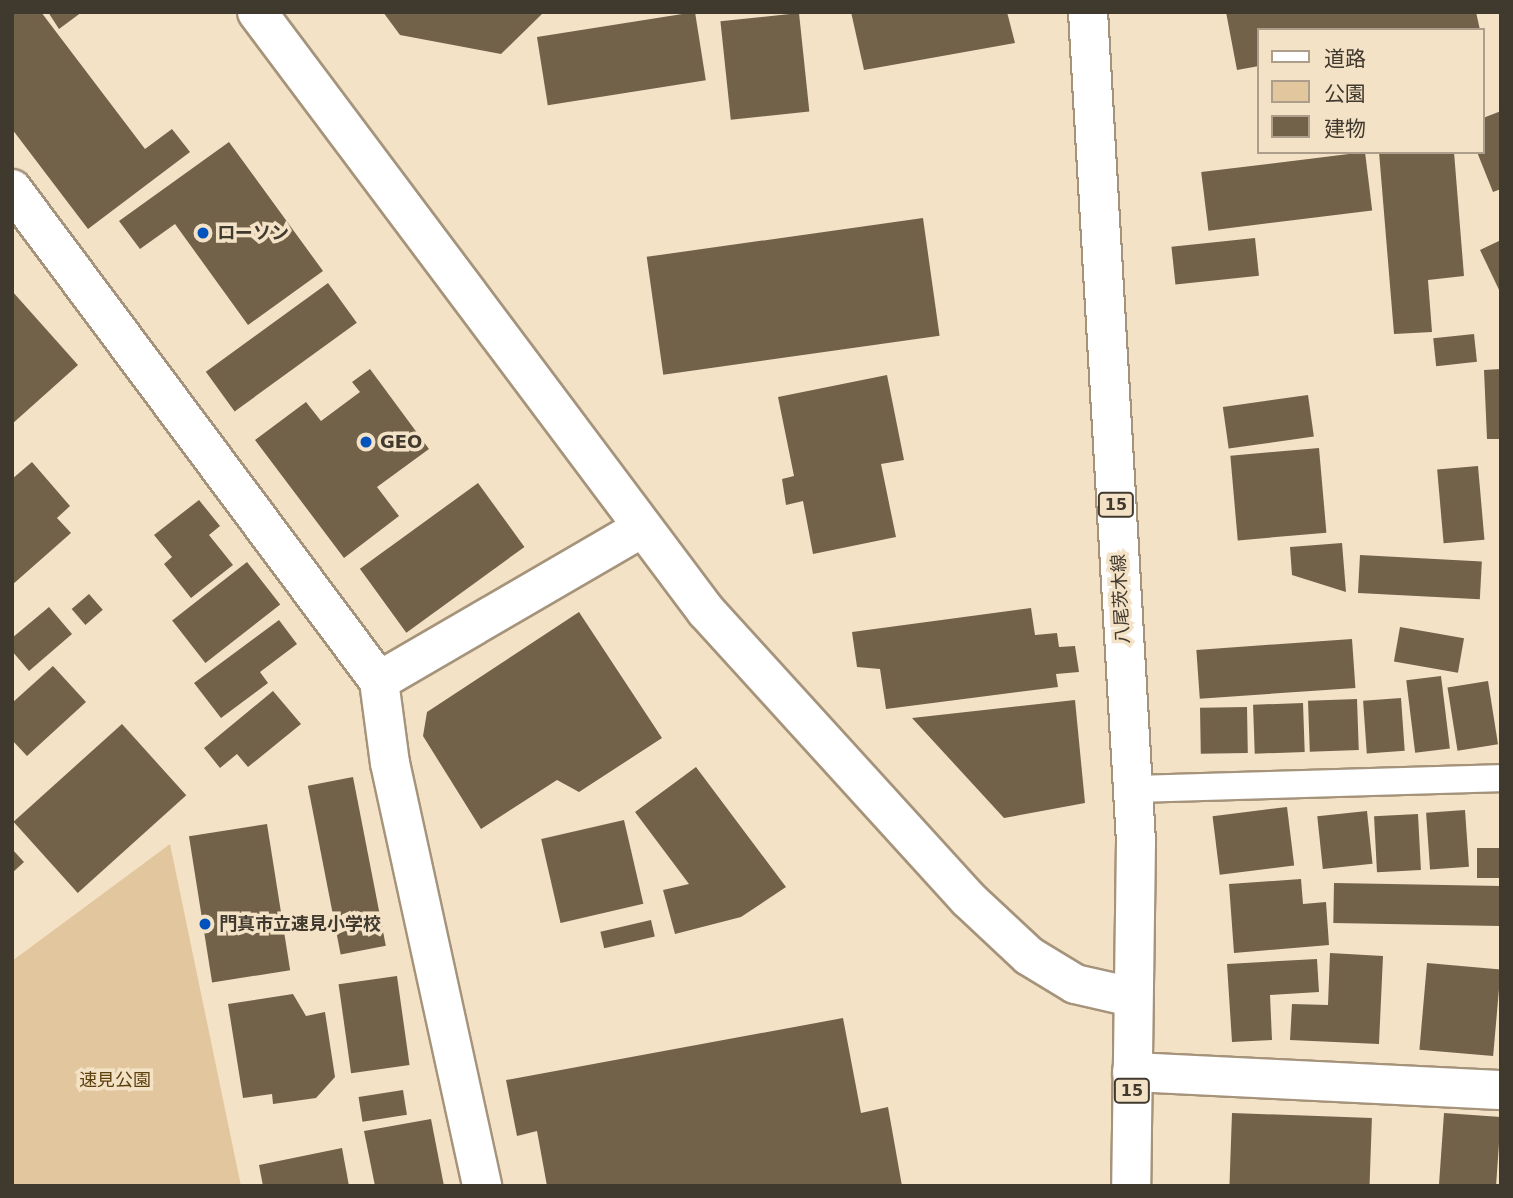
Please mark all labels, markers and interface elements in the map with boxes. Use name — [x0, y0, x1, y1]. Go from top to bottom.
legend — [1258, 28, 1485, 154]
text: 道路 — [1324, 47, 1366, 71]
text: 公園 — [1324, 82, 1366, 106]
text: 建物 — [1324, 117, 1366, 141]
place label: ローソン — [217, 222, 289, 244]
marker: ローソン — [195, 225, 211, 241]
place label: GEO — [380, 431, 422, 453]
marker: GEO — [358, 434, 374, 450]
road number: 15 — [1097, 492, 1135, 518]
street label: 八尾茨木線 — [1108, 553, 1134, 645]
place label: 門真市立速見小学校 — [219, 913, 381, 935]
marker: 門真市立速見小学校 — [197, 916, 213, 932]
park label: 速見公園 — [79, 1069, 151, 1091]
road number: 15 — [1113, 1078, 1151, 1104]

